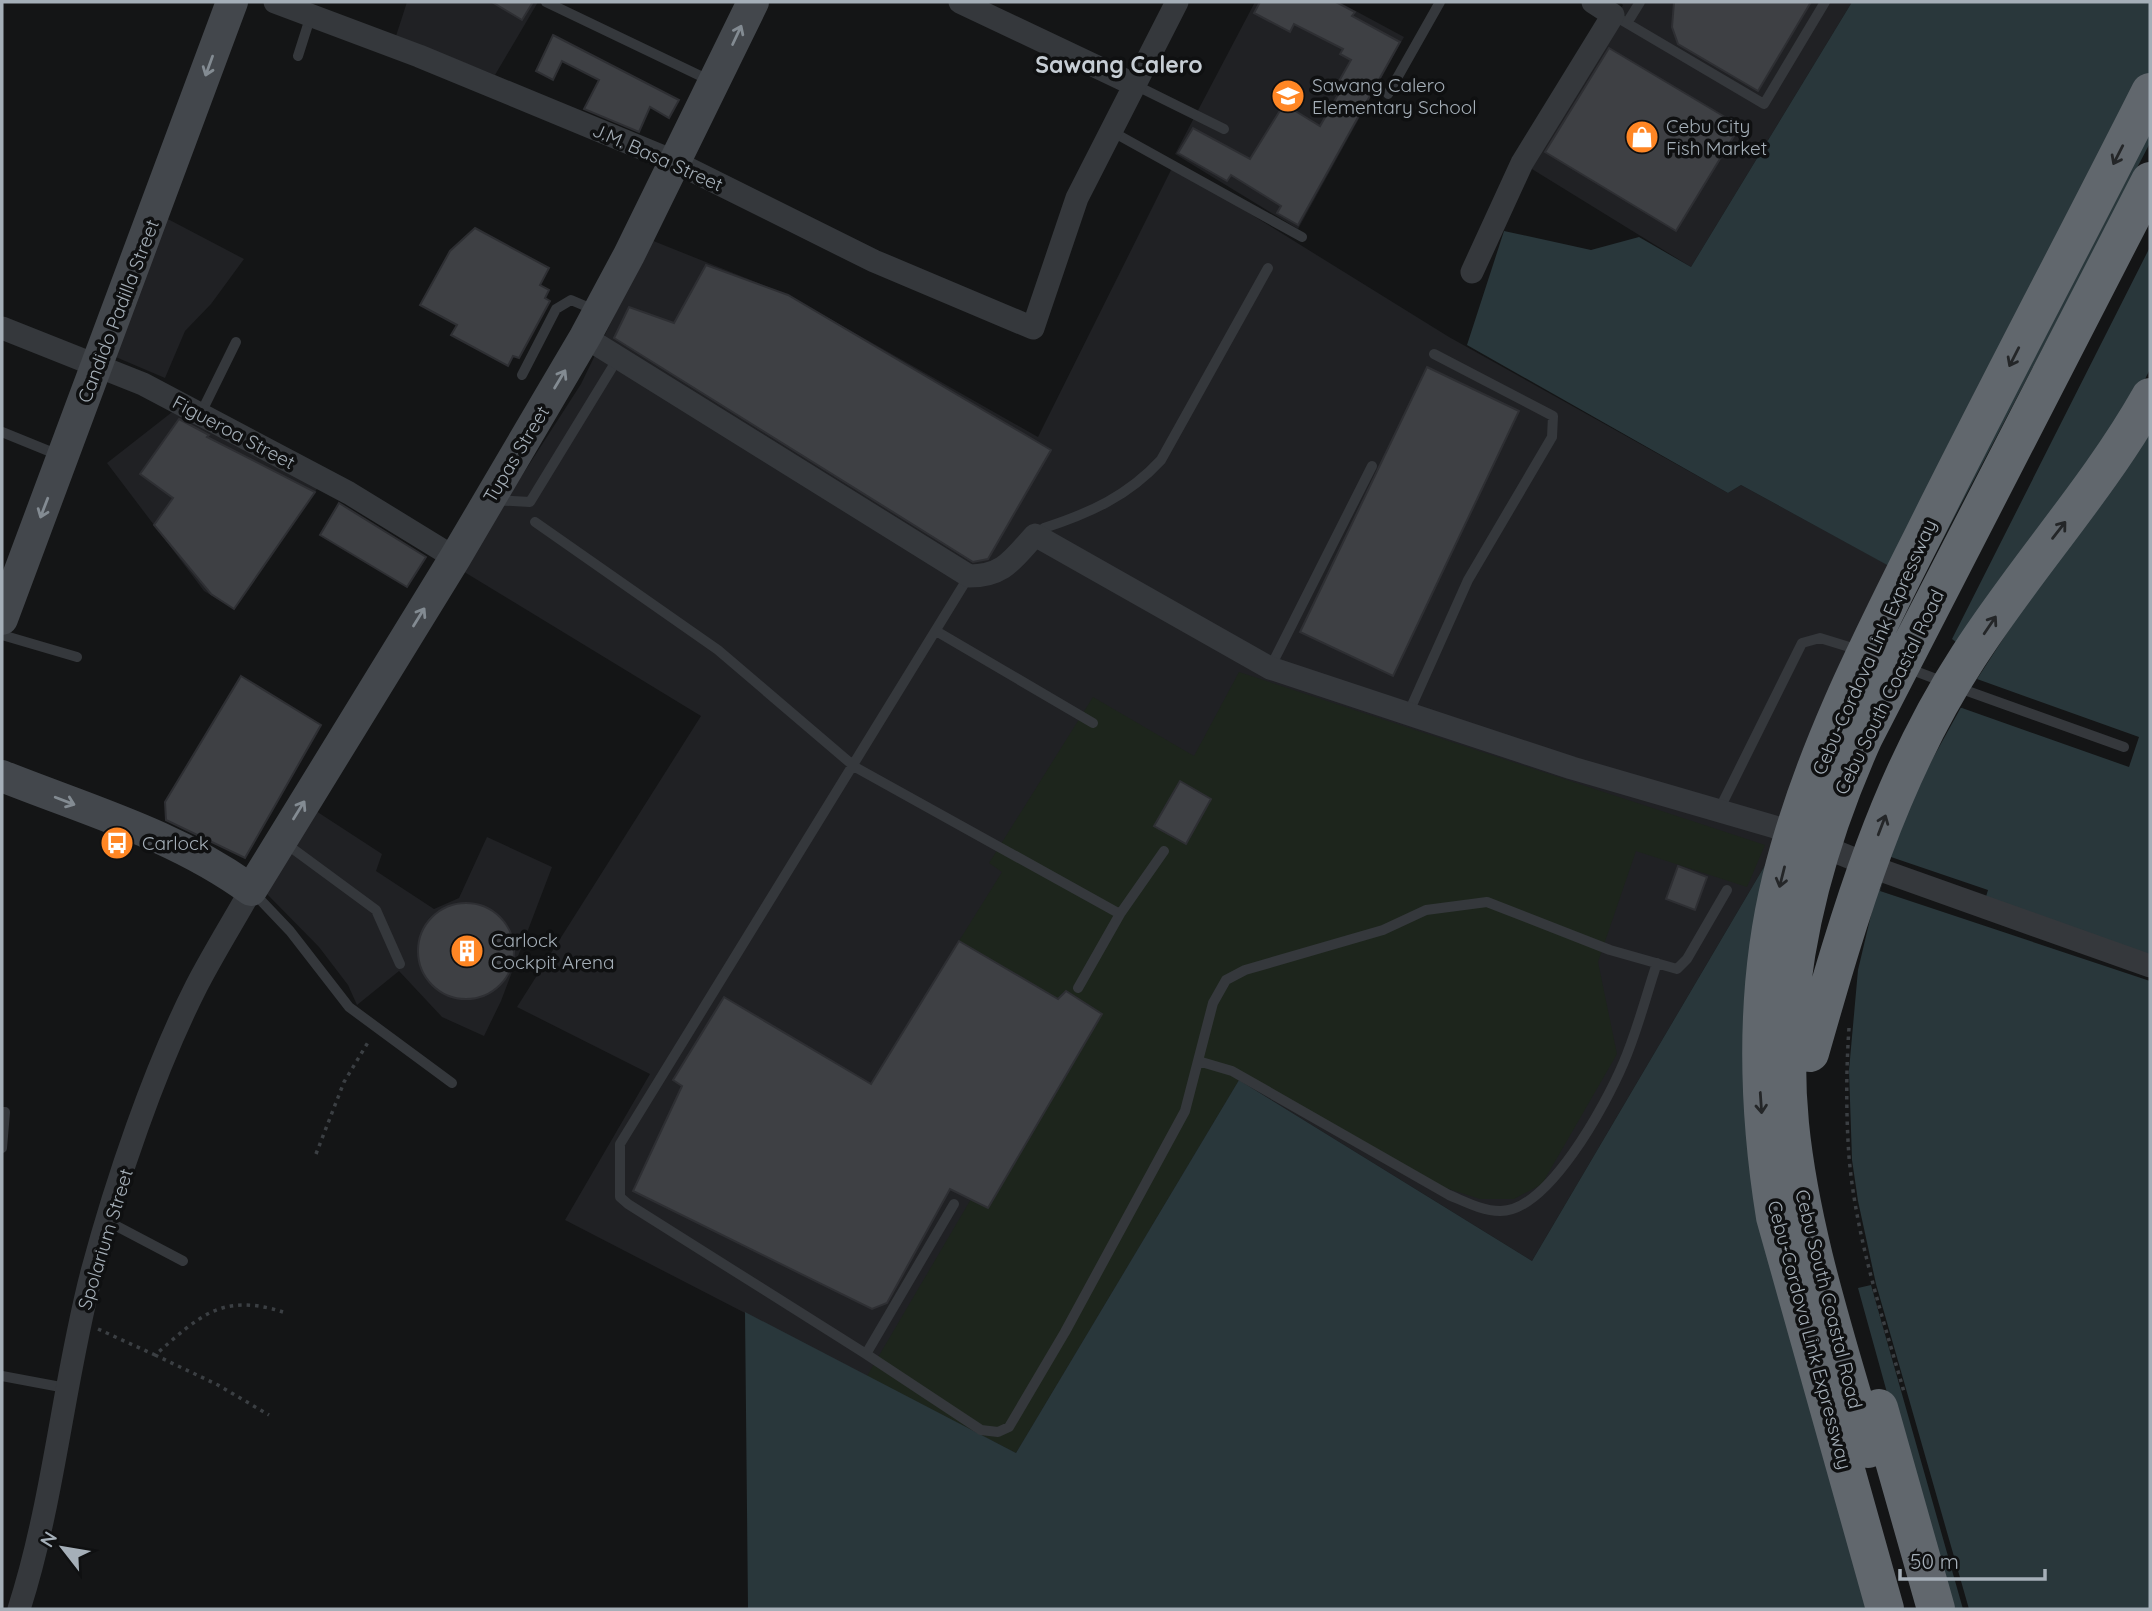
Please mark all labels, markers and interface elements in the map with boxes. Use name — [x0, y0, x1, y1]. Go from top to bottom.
one-way arrow — [731, 25, 744, 46]
district label: Sawang Calero — [1035, 50, 1203, 79]
one-way arrow — [202, 54, 214, 76]
place label: Sawang Calero Elementary School — [1312, 73, 1477, 119]
school or university icon: Sawang Calero Elementary School — [1269, 77, 1307, 115]
place label: Cebu City Fish Market — [1666, 114, 1767, 160]
street label: J.M. Basa Street — [589, 118, 727, 196]
shop icon: Cebu City Fish Market — [1623, 118, 1661, 156]
one-way arrow — [2111, 144, 2125, 164]
street label: Candido Padilla Street — [72, 216, 164, 406]
one-way arrow — [2007, 346, 2020, 367]
one-way arrow — [553, 370, 567, 390]
street label: Figueroa Street — [169, 390, 299, 474]
street label: Tupas Street — [478, 401, 554, 507]
one-way arrow — [36, 497, 49, 519]
street label: Cebu-Cordova Link Expressway — [1807, 515, 1941, 779]
one-way arrow — [2051, 522, 2066, 540]
street label: Cebu South Coastal Road — [1829, 586, 1949, 798]
one-way arrow — [412, 607, 426, 627]
one-way arrow — [1982, 616, 1997, 635]
one-way arrow — [54, 795, 76, 808]
one-way arrow — [292, 801, 306, 821]
one-way arrow — [1876, 814, 1889, 836]
bus stop icon: Carlock — [98, 824, 136, 862]
place label: Carlock — [142, 831, 209, 855]
one-way arrow — [1775, 865, 1788, 888]
place label: Carlock Cockpit Arena — [491, 928, 615, 974]
building icon: Carlock Cockpit Arena — [448, 932, 486, 970]
one-way arrow — [1755, 1091, 1768, 1113]
street label: Spolarium Street — [72, 1166, 138, 1312]
street label: Cebu South Coastal Road — [1790, 1187, 1868, 1411]
street label: Cebu-Cordova Link Expressway — [1763, 1198, 1857, 1472]
north arrow — [28, 1513, 98, 1583]
text: N — [35, 1527, 62, 1551]
scale bar — [1900, 1538, 2045, 1582]
text: 50 m — [1910, 1548, 1959, 1574]

